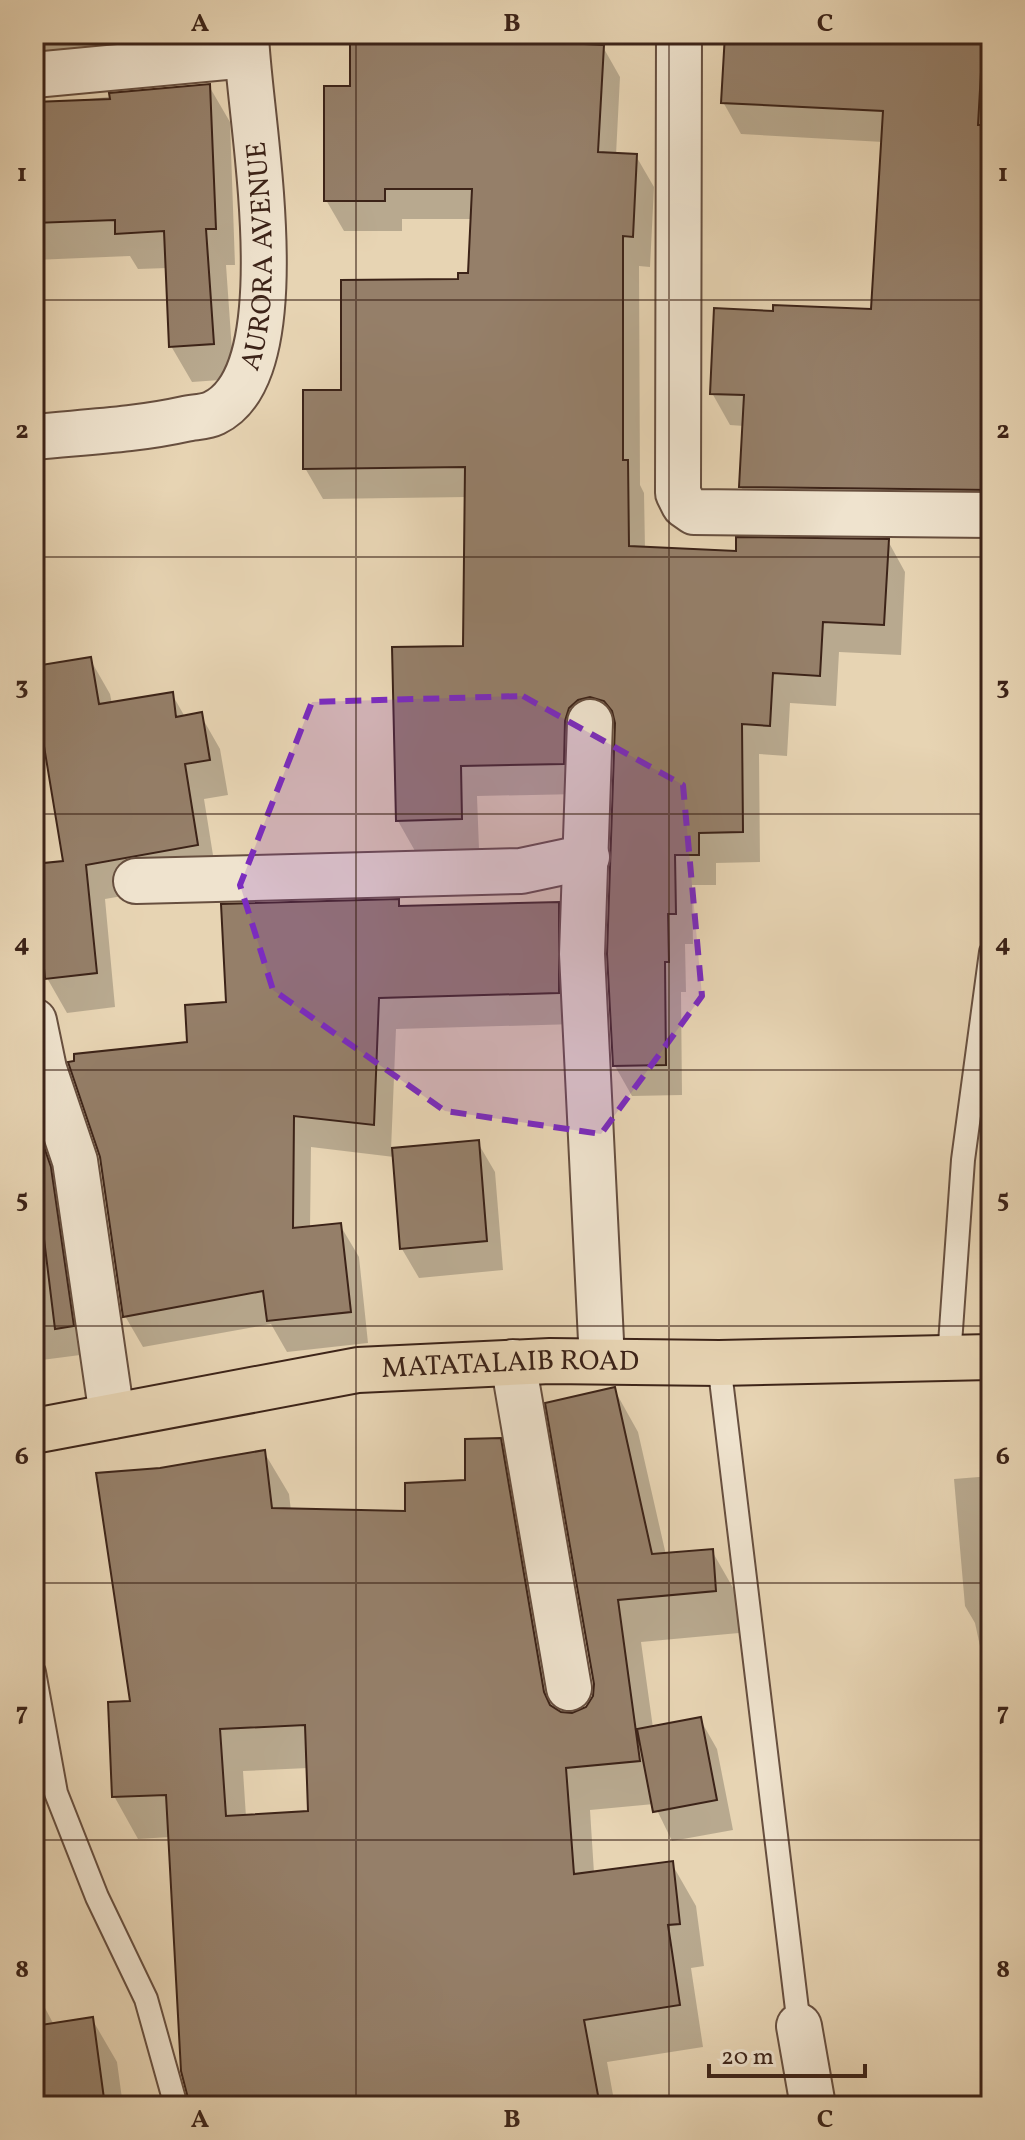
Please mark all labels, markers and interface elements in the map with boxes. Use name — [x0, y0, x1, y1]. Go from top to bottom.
text: A — [191, 6, 210, 42]
text: B — [503, 6, 521, 42]
text: C — [817, 6, 833, 42]
street label: AURORA AVENUE — [231, 140, 283, 376]
text: 1 — [17, 156, 27, 192]
text: 1 — [998, 156, 1008, 192]
text: 2 — [15, 413, 29, 449]
text: 2 — [996, 413, 1010, 449]
text: 3 — [15, 669, 29, 705]
text: 3 — [996, 669, 1010, 705]
text: 4 — [14, 926, 30, 962]
text: 4 — [995, 926, 1011, 962]
text: 5 — [16, 1182, 28, 1218]
text: 5 — [997, 1182, 1009, 1218]
street label: MATATALAIB ROAD — [380, 1341, 639, 1388]
text: 6 — [15, 1439, 29, 1475]
text: 6 — [996, 1439, 1010, 1475]
text: 7 — [16, 1695, 28, 1731]
text: 7 — [997, 1695, 1009, 1731]
text: 8 — [15, 1952, 29, 1988]
text: 8 — [996, 1952, 1010, 1988]
scale bar — [709, 2028, 865, 2078]
text: 20 m — [721, 2041, 774, 2075]
text: A — [191, 2102, 210, 2138]
text: B — [503, 2102, 521, 2138]
text: C — [817, 2102, 833, 2138]

